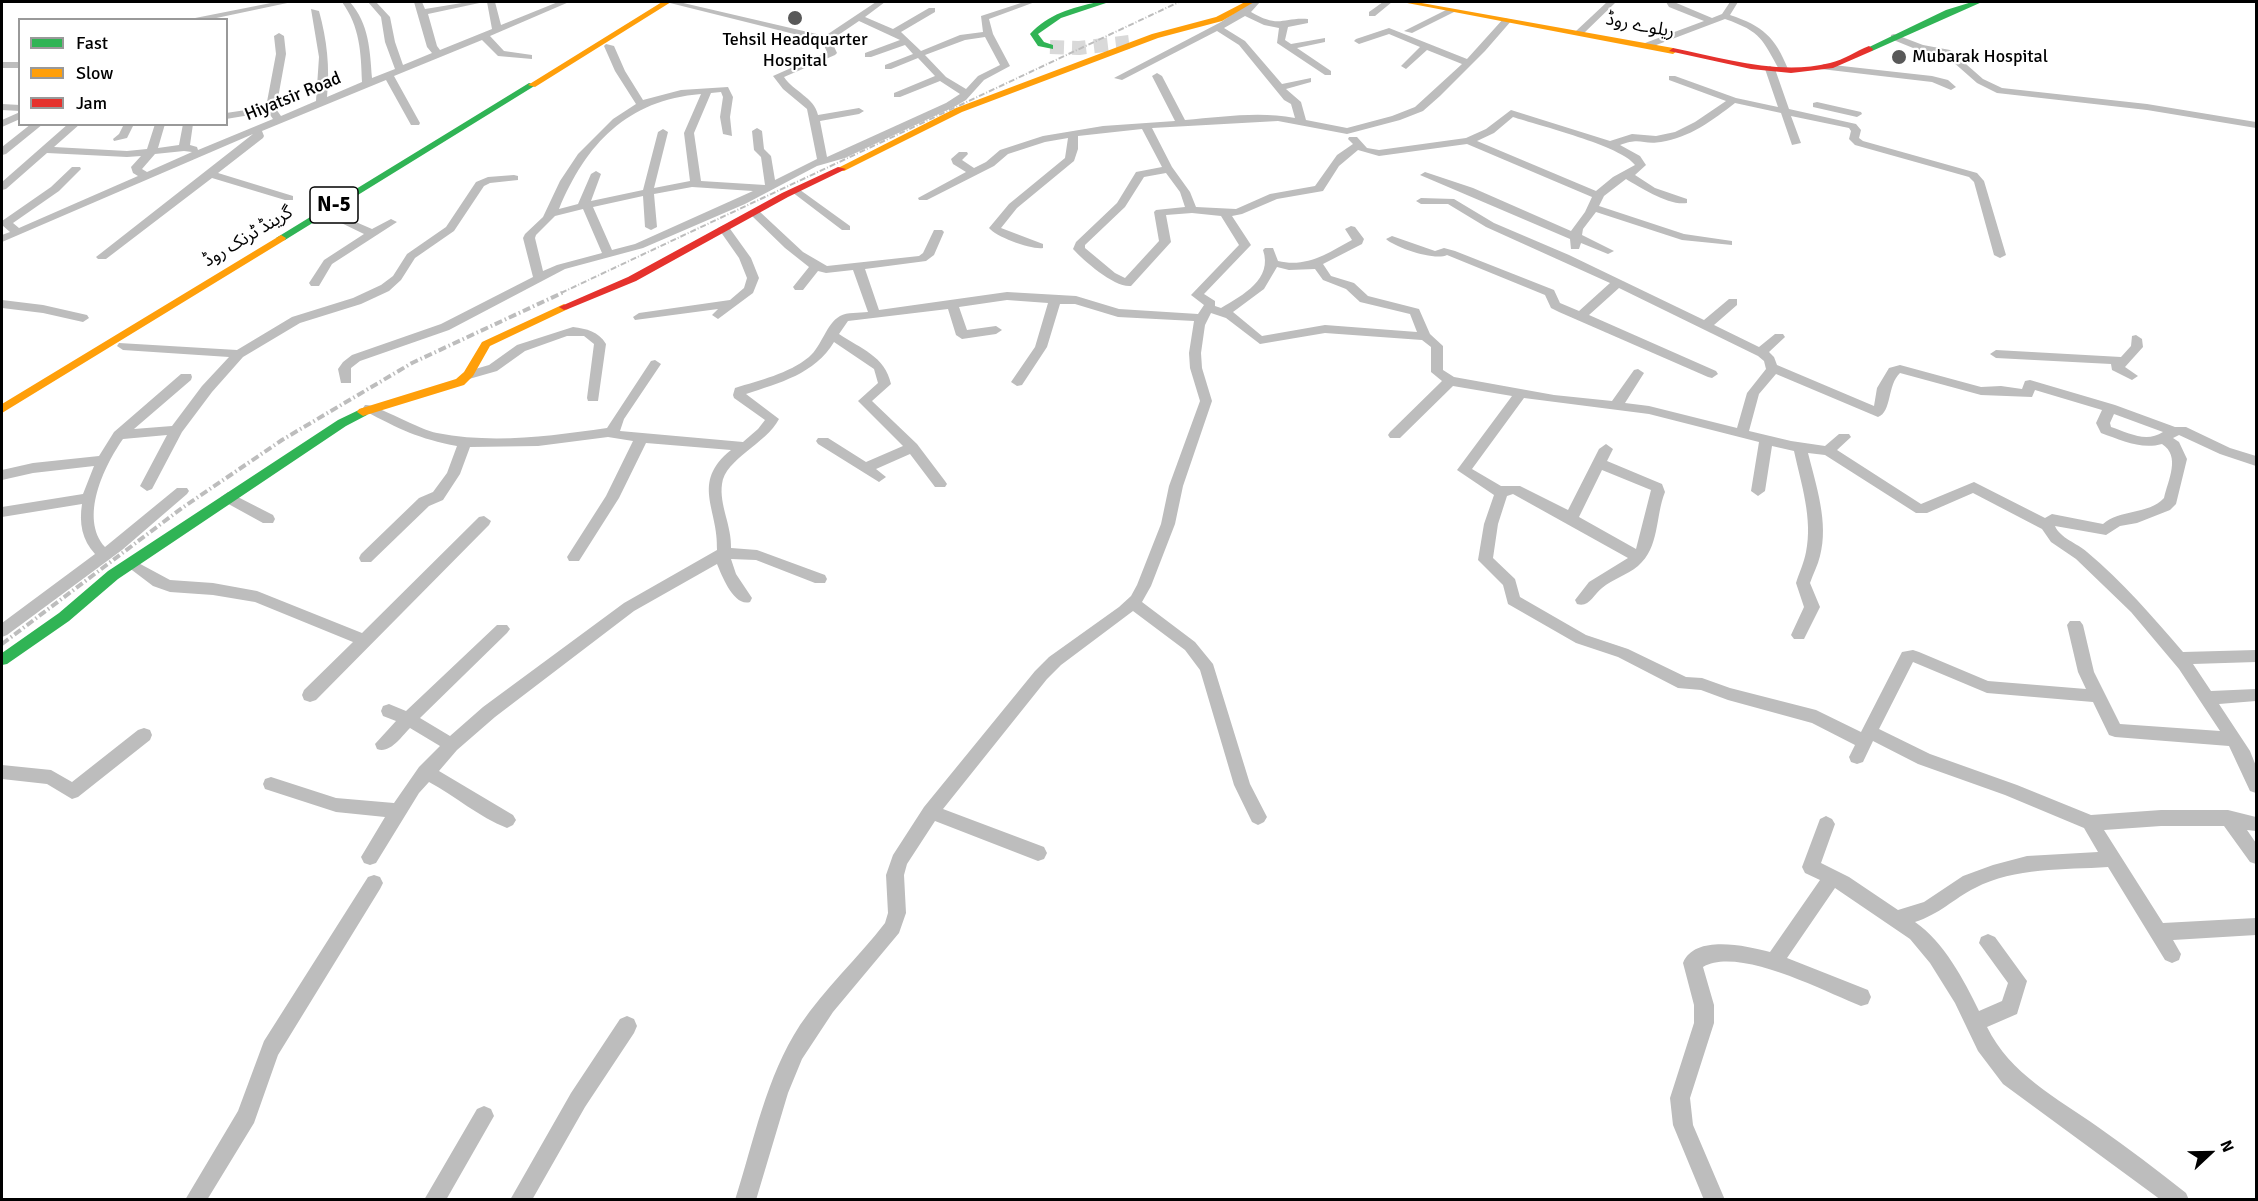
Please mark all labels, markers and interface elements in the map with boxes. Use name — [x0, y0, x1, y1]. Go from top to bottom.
marker: Tehsil Headquarter Hospital — [786, 9, 804, 27]
street label: ریلوے روڈ — [1604, 9, 1676, 43]
legend — [18, 18, 228, 126]
place label: Tehsil Headquarter Hospital — [722, 29, 868, 72]
text: Fast — [76, 32, 108, 54]
place label: Mubarak Hospital — [1912, 46, 2048, 68]
marker: Mubarak Hospital — [1890, 48, 1908, 66]
text: Slow — [76, 62, 113, 84]
street label: Hiyatsir Road — [242, 68, 344, 126]
text: Jam — [76, 92, 107, 114]
road number: N-5 — [310, 187, 358, 223]
street label: گرینڈ ٹرنک روڈ — [199, 202, 297, 272]
north arrow — [2180, 1123, 2240, 1183]
text: N — [2215, 1137, 2238, 1155]

